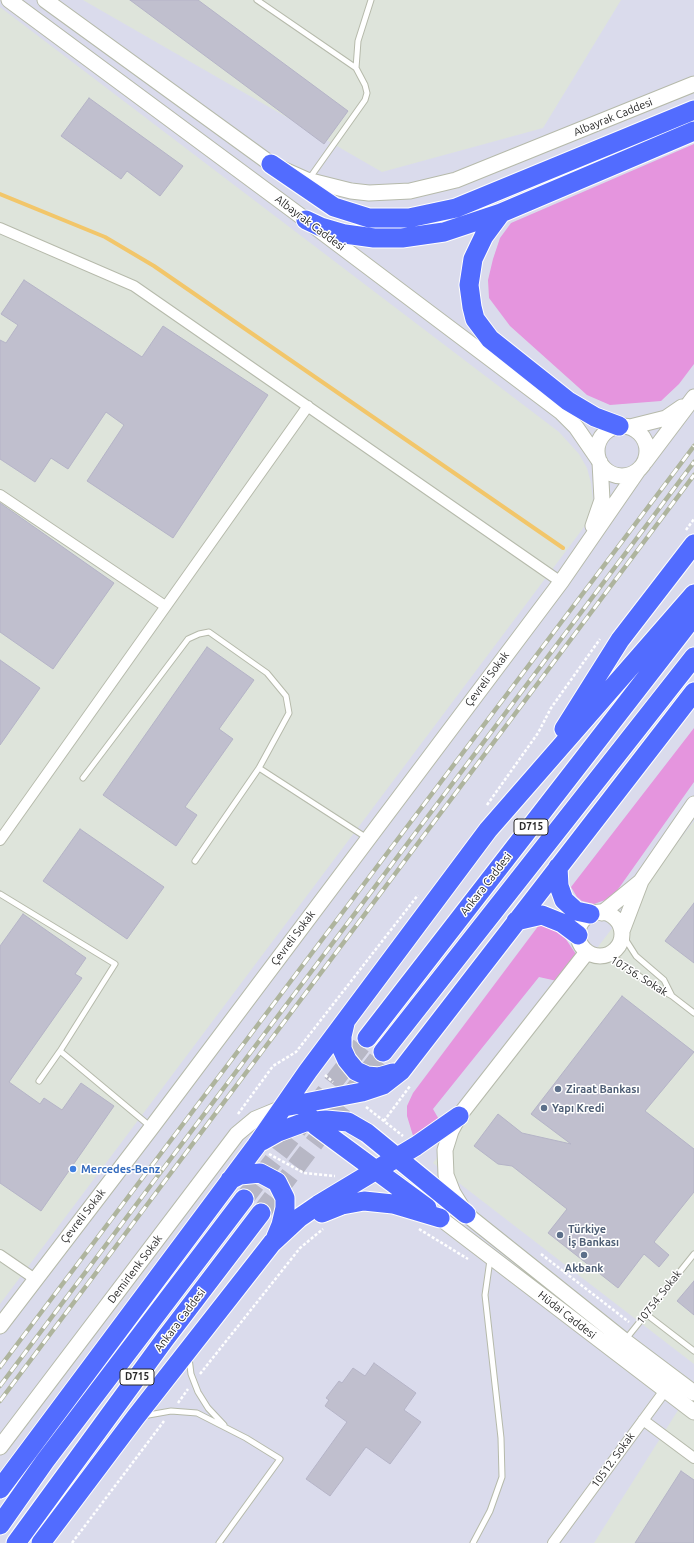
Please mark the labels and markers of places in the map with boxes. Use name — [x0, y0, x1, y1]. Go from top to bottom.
place label: Ziraat Bankası — [566, 1082, 639, 1096]
marker: Ziraat Bankası — [553, 1084, 563, 1094]
place label: Yapı Kredi — [552, 1101, 604, 1115]
marker: Yapı Kredi — [539, 1103, 549, 1113]
place label: Mercedes-Benz — [81, 1162, 160, 1176]
marker: Mercedes-Benz — [68, 1164, 78, 1174]
place label: Türkiye İş Bankası — [568, 1222, 619, 1248]
marker: Türkiye İş Bankası — [555, 1230, 565, 1240]
marker: Akbank — [579, 1250, 589, 1260]
place label: Akbank — [564, 1261, 604, 1275]

